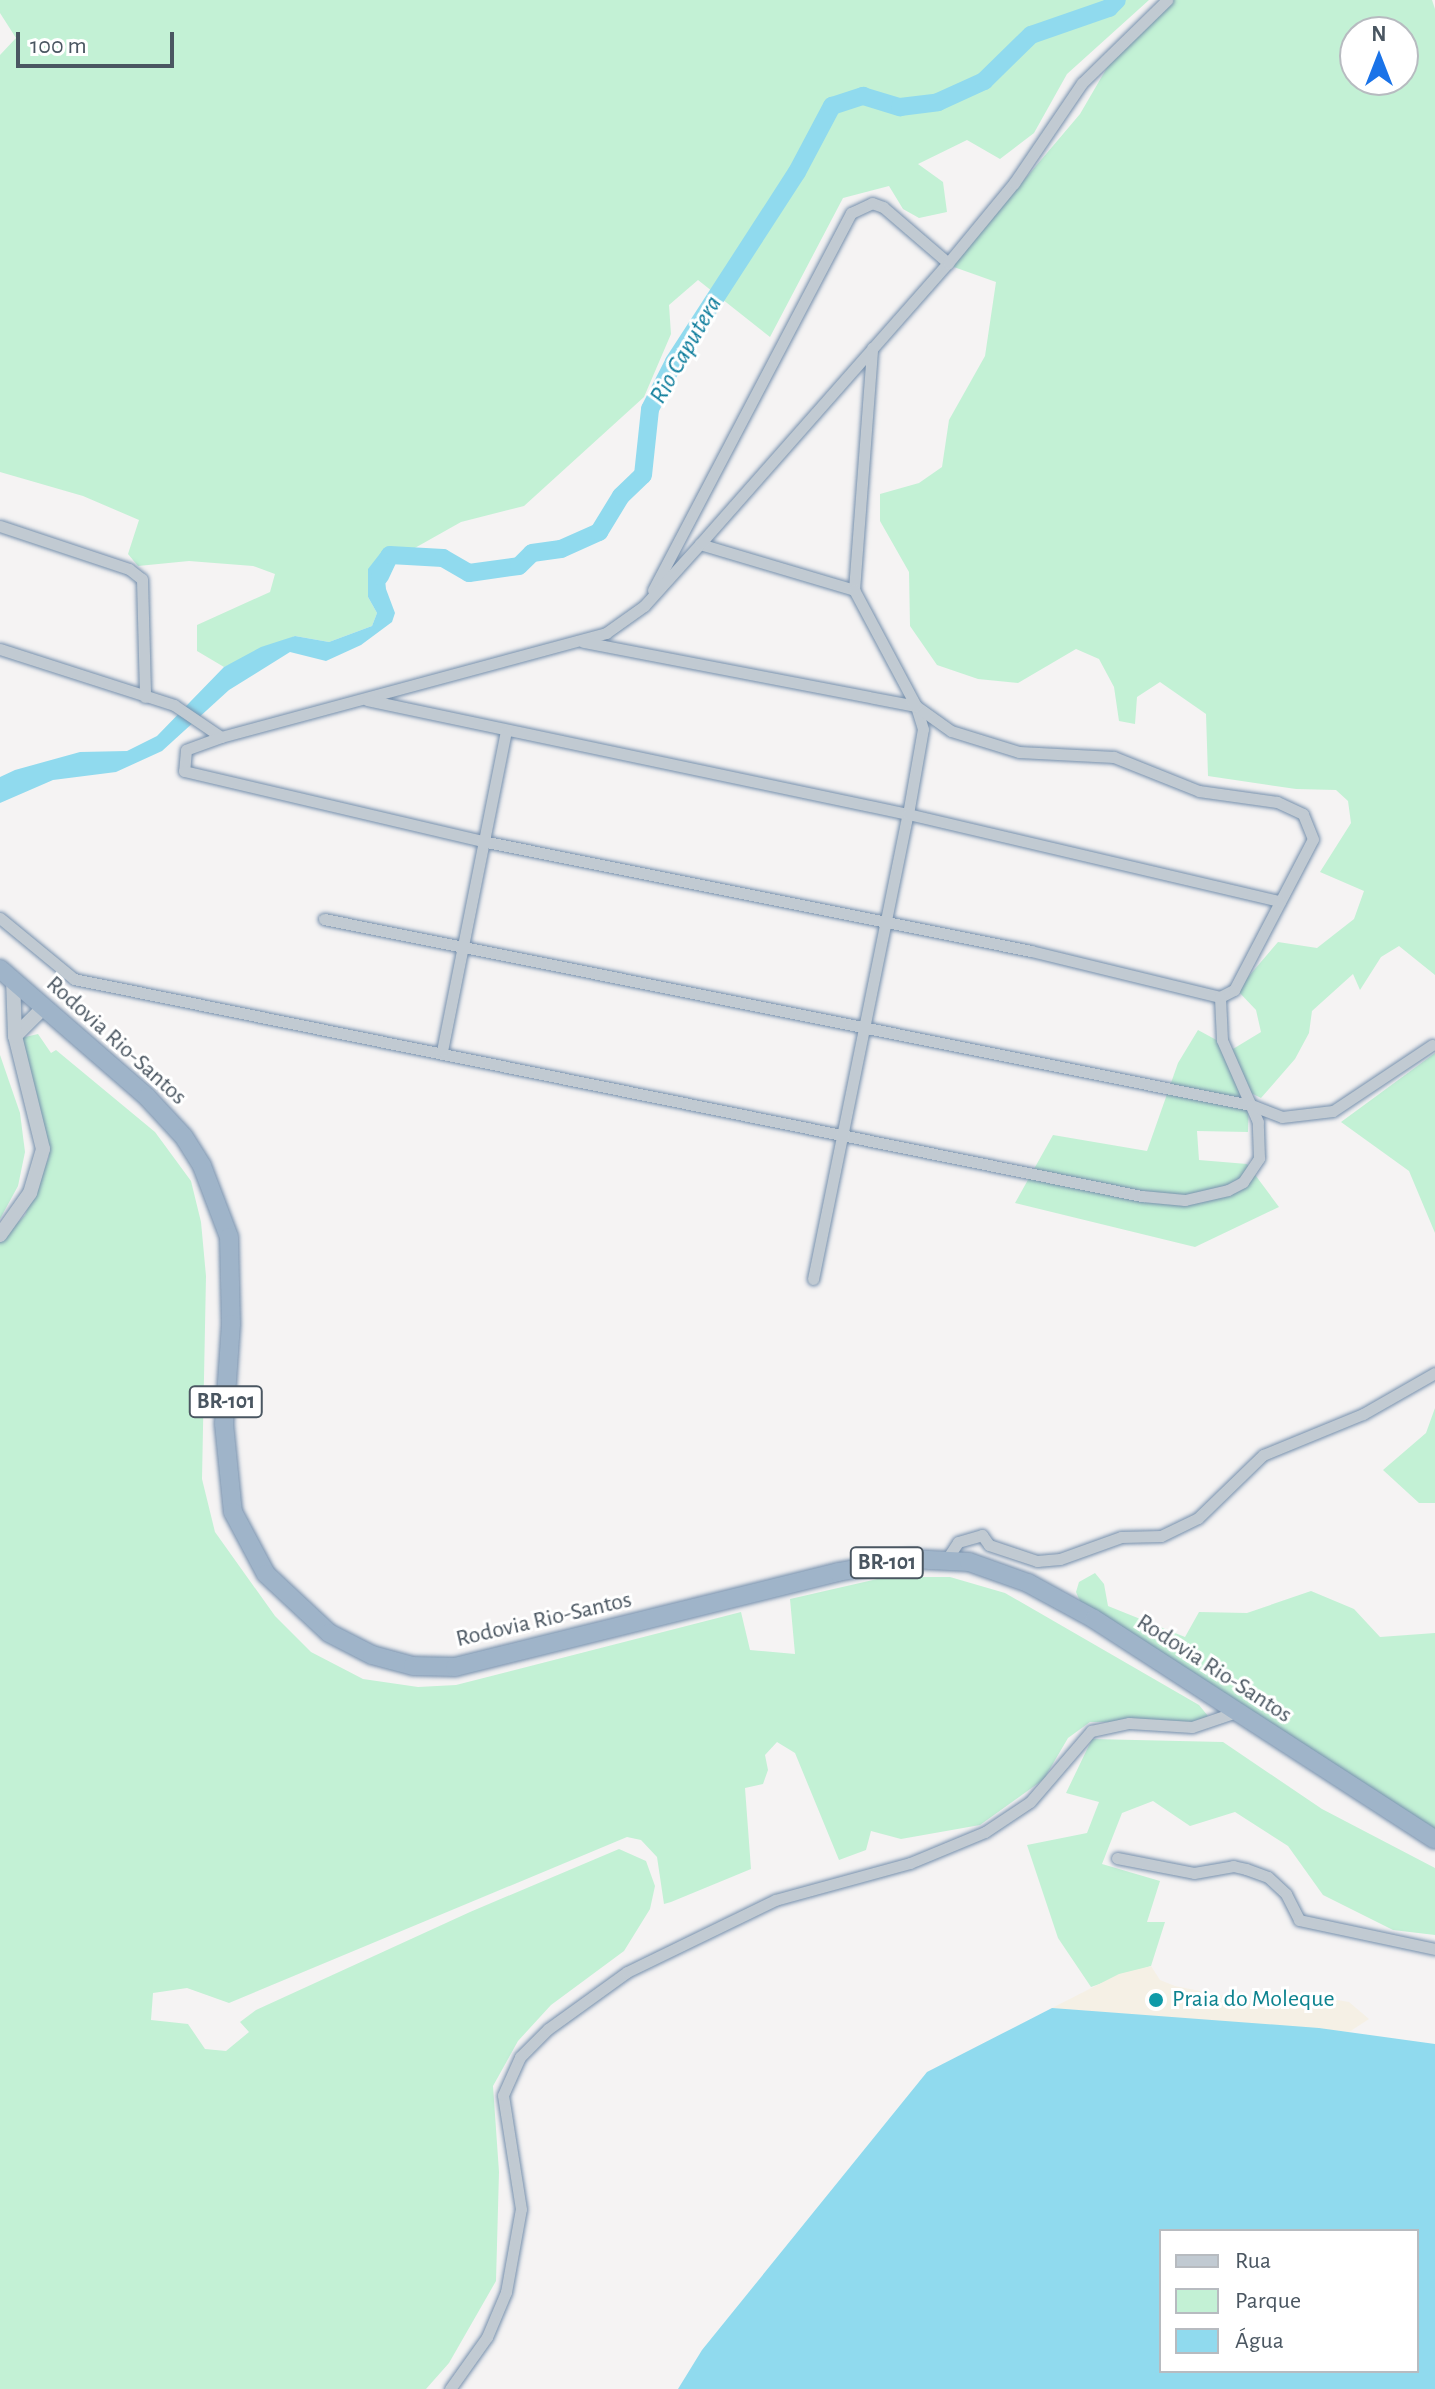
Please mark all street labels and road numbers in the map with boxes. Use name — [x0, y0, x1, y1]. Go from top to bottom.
street label: Rodovia Rio-Santos — [40, 970, 192, 1112]
road number: BR-101 — [188, 1384, 264, 1420]
road number: BR-101 — [849, 1545, 925, 1581]
street label: Rodovia Rio-Santos — [453, 1586, 635, 1654]
street label: Rodovia Rio-Santos — [1131, 1608, 1297, 1730]

